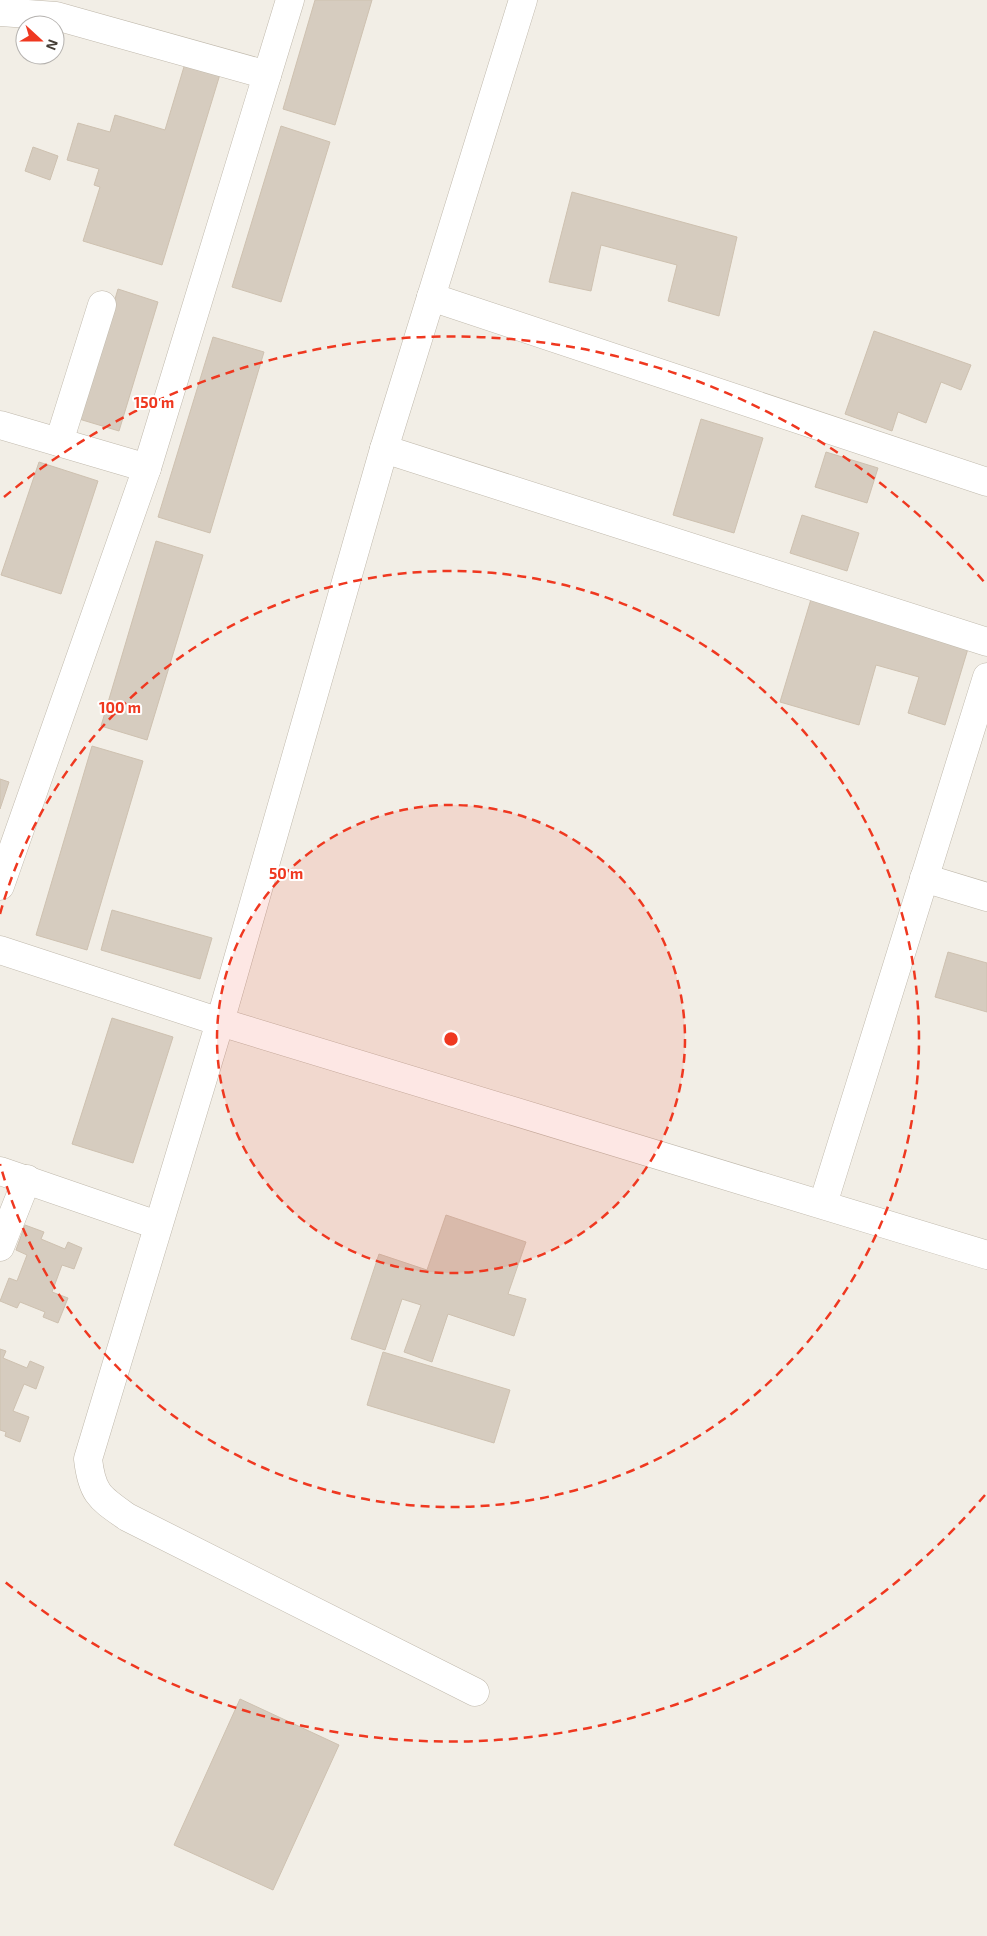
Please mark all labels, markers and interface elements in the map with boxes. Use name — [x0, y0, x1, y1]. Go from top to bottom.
north arrow — [15, 15, 65, 65]
text: N — [43, 37, 62, 53]
text: 150 m — [134, 393, 174, 411]
text: 100 m — [99, 698, 141, 716]
text: 50 m — [269, 864, 303, 882]
centre of rings — [442, 1030, 460, 1048]

